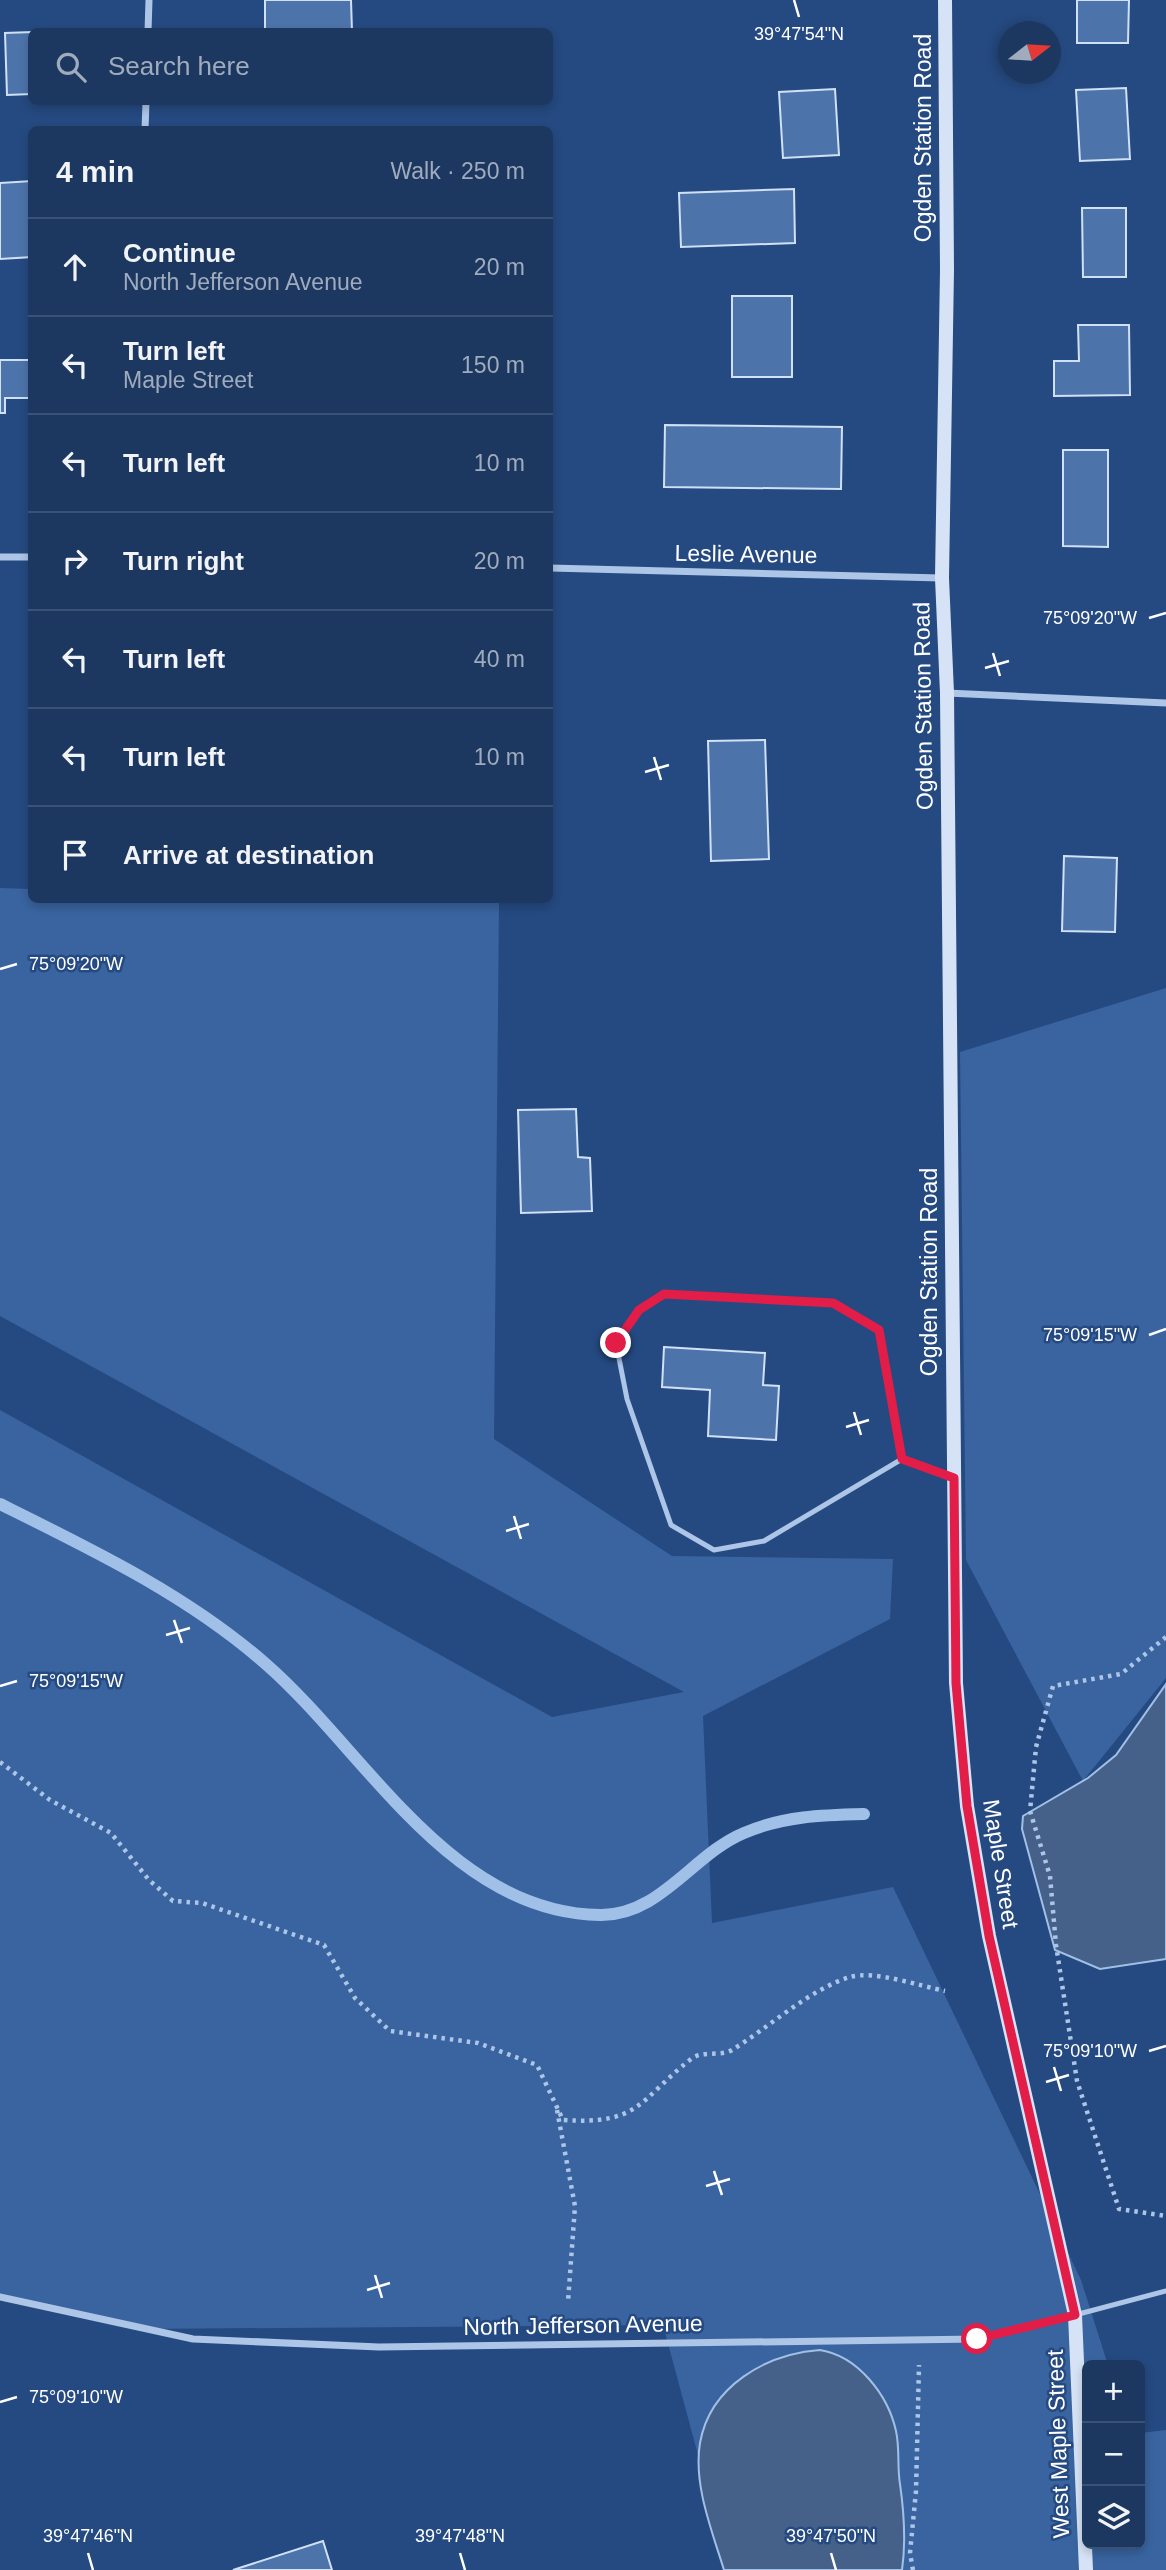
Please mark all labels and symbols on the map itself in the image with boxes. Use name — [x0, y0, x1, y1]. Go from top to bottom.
north arrow — [998, 21, 1061, 84]
text: 39°47'54"N — [754, 24, 844, 44]
street label: Ogden Station Road — [910, 34, 936, 242]
street label: Leslie Avenue — [674, 540, 818, 568]
street label: Ogden Station Road — [908, 602, 938, 810]
text: 75°09'20"W — [1043, 608, 1137, 628]
text: 75°09'20"W — [29, 954, 123, 974]
street label: Ogden Station Road — [916, 1168, 942, 1376]
text: 75°09'15"W — [1043, 1325, 1137, 1345]
route end — [600, 1327, 631, 1358]
text: 75°09'15"W — [29, 1671, 123, 1691]
street label: Maple Street — [978, 1798, 1024, 1931]
text: 75°09'10"W — [1043, 2041, 1137, 2061]
street label: North Jefferson Avenue — [463, 2310, 703, 2340]
route start — [961, 2323, 992, 2354]
street label: West Maple Street — [1042, 2349, 1074, 2539]
text: 75°09'10"W — [29, 2387, 123, 2407]
text: 39°47'46"N — [43, 2526, 133, 2546]
text: 39°47'48"N — [415, 2526, 505, 2546]
text: 39°47'50"N — [786, 2526, 876, 2546]

